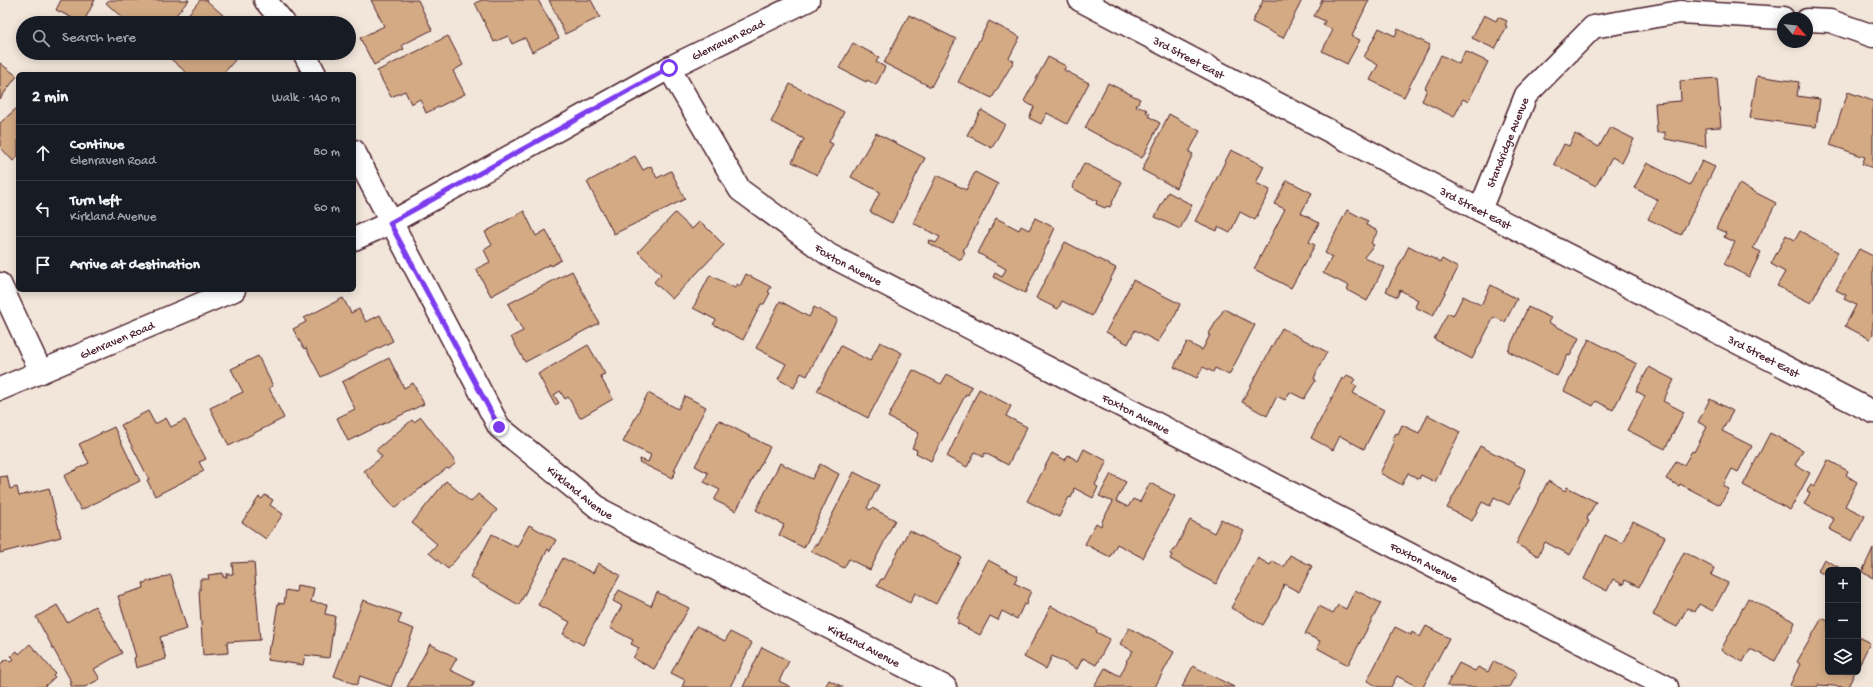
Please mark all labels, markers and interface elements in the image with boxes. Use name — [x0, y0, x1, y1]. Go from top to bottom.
north arrow — [1777, 12, 1813, 48]
search box — [16, 16, 356, 60]
street label: Glenraven Road — [690, 17, 768, 65]
icon: search — [30, 27, 52, 49]
text: Search here — [62, 29, 136, 47]
street label: 3rd Street East — [1149, 34, 1227, 84]
route start — [660, 59, 678, 77]
text: 2 min — [32, 88, 68, 108]
text: Walk · 140 m — [272, 91, 340, 106]
street label: Standridge Avenue — [1485, 95, 1534, 190]
text: Continue — [70, 136, 124, 154]
icon: ahead — [32, 142, 54, 164]
text: 80 m — [313, 145, 340, 160]
text: Glenraven Road — [70, 154, 156, 169]
street label: 3rd Street East — [1436, 185, 1514, 234]
text: Turn left — [70, 192, 121, 210]
icon: left — [32, 198, 54, 220]
text: 60 m — [314, 201, 340, 216]
text: Kirkland Avenue — [70, 210, 156, 225]
street label: Foxton Avenue — [810, 241, 884, 290]
icon: arrive — [32, 254, 54, 276]
text: Arrive at destination — [70, 256, 200, 274]
street label: Glenraven Road — [78, 319, 158, 363]
street label: 3rd Street East — [1724, 333, 1802, 382]
street label: Foxton Avenue — [1098, 391, 1172, 439]
route end — [490, 418, 508, 436]
street label: Kirkland Avenue — [543, 464, 615, 524]
street label: Foxton Avenue — [1386, 540, 1460, 587]
map controls — [1825, 567, 1861, 675]
button: + — [1825, 567, 1861, 603]
button: − — [1825, 603, 1861, 639]
street label: Kirkland Avenue — [824, 623, 902, 672]
button: layers — [1825, 639, 1861, 675]

